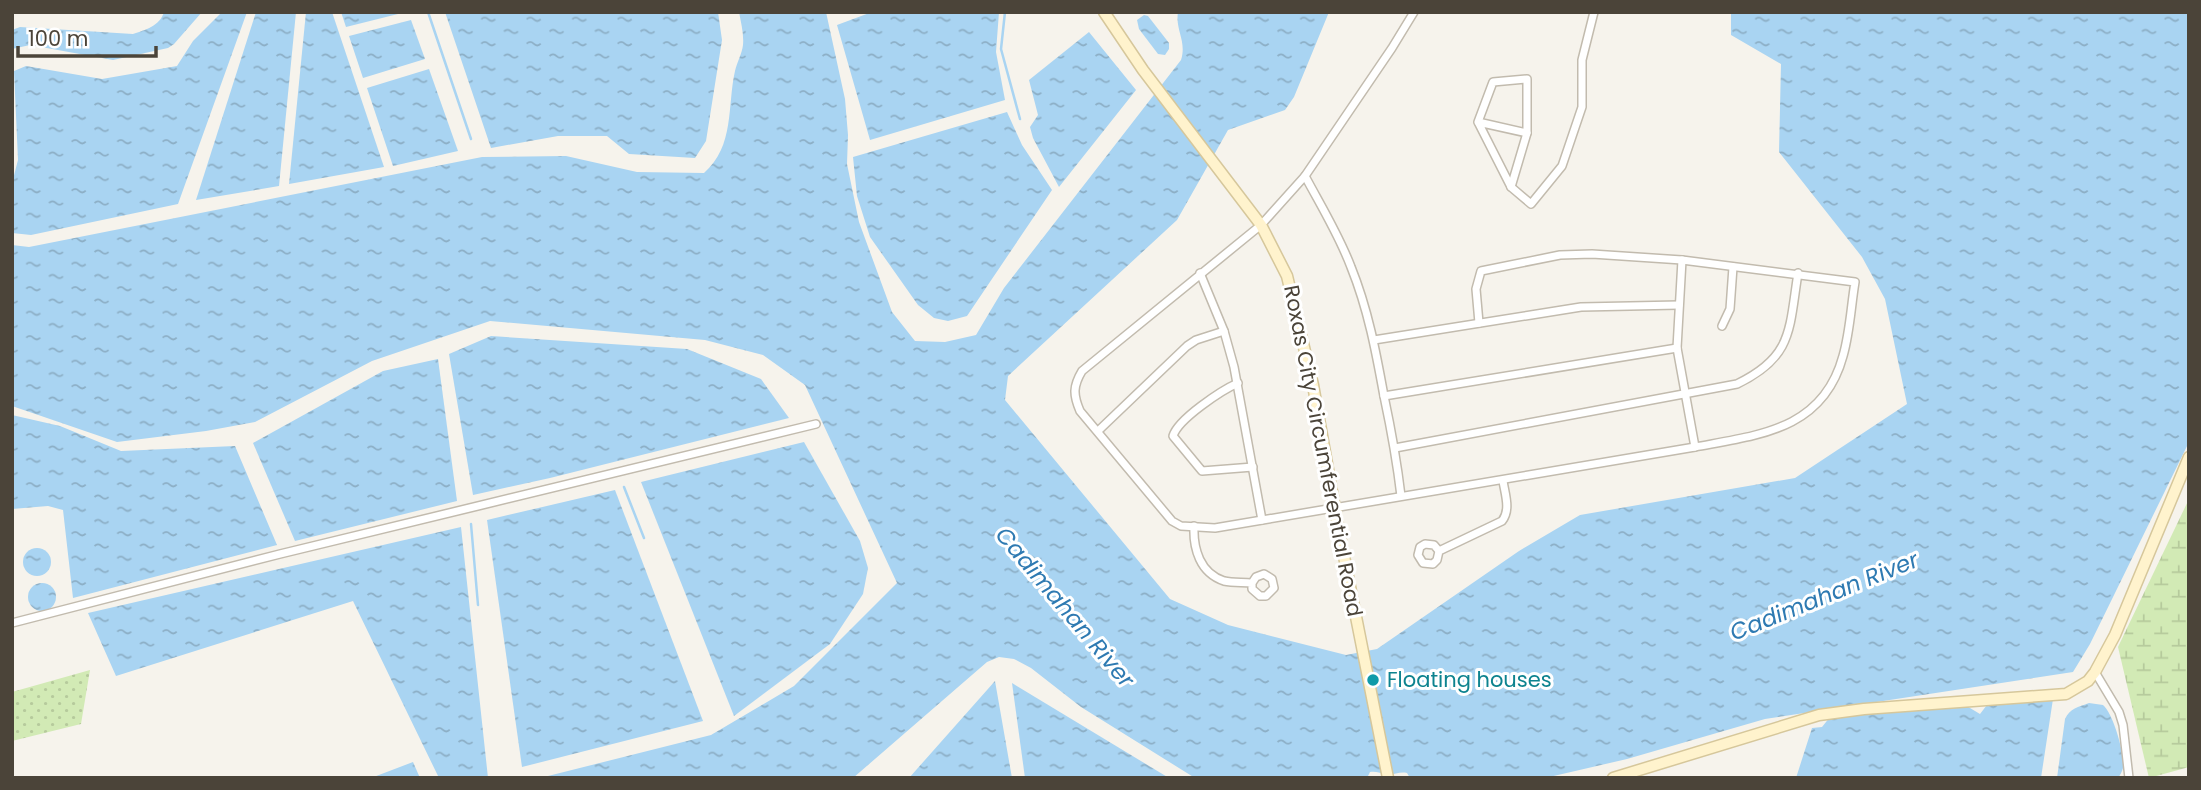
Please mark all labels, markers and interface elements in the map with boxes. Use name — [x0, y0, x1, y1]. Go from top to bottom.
scale bar — [18, 14, 156, 58]
text: 100 m — [28, 24, 88, 53]
street label: Roxas City Circumferential Road — [1277, 283, 1370, 619]
water label: Cadimahan River — [988, 520, 1143, 695]
water label: Cadimahan River — [1725, 543, 1924, 648]
place label: Floating houses — [1387, 665, 1552, 694]
marker: Floating houses — [1365, 672, 1381, 688]

